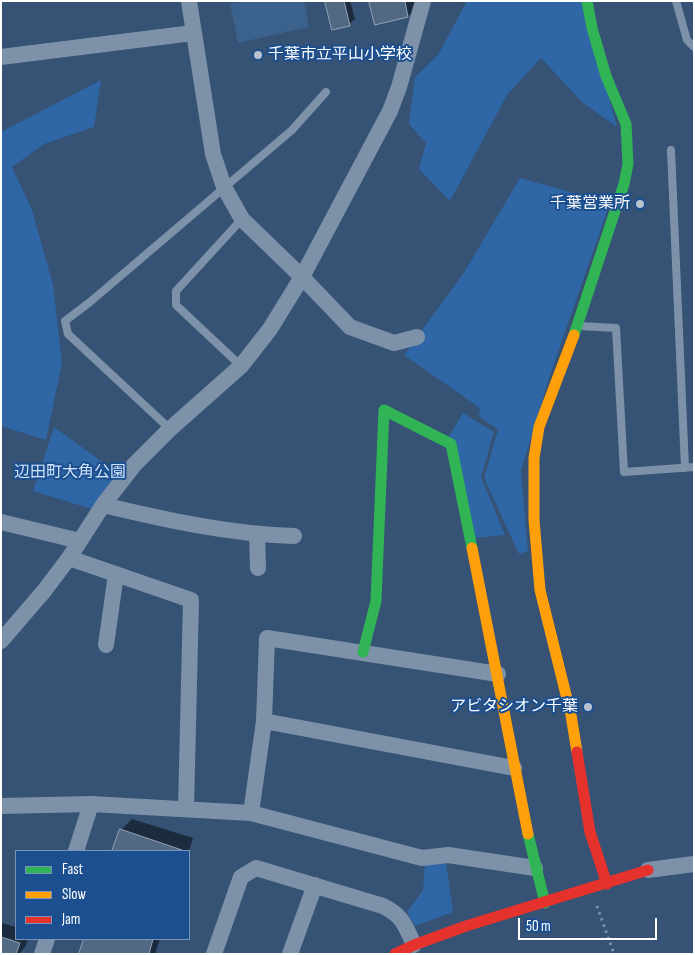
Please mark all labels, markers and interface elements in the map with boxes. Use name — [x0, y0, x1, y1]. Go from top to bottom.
place label: 千葉市立平山小学校 — [268, 45, 412, 65]
marker: 千葉市立平山小学校 — [252, 49, 264, 61]
place label: 千葉営業所 — [550, 194, 630, 214]
marker: 千葉営業所 — [634, 198, 646, 210]
park label: 辺田町大角公園 — [14, 463, 126, 483]
place label: アビタシオン千葉 — [450, 697, 578, 717]
marker: アビタシオン千葉 — [582, 701, 594, 713]
legend — [15, 850, 190, 940]
text: Fast — [62, 860, 83, 879]
text: Slow — [62, 885, 86, 904]
scale bar — [520, 908, 659, 940]
text: Jam — [62, 910, 80, 929]
text: 50 m — [526, 917, 551, 936]

